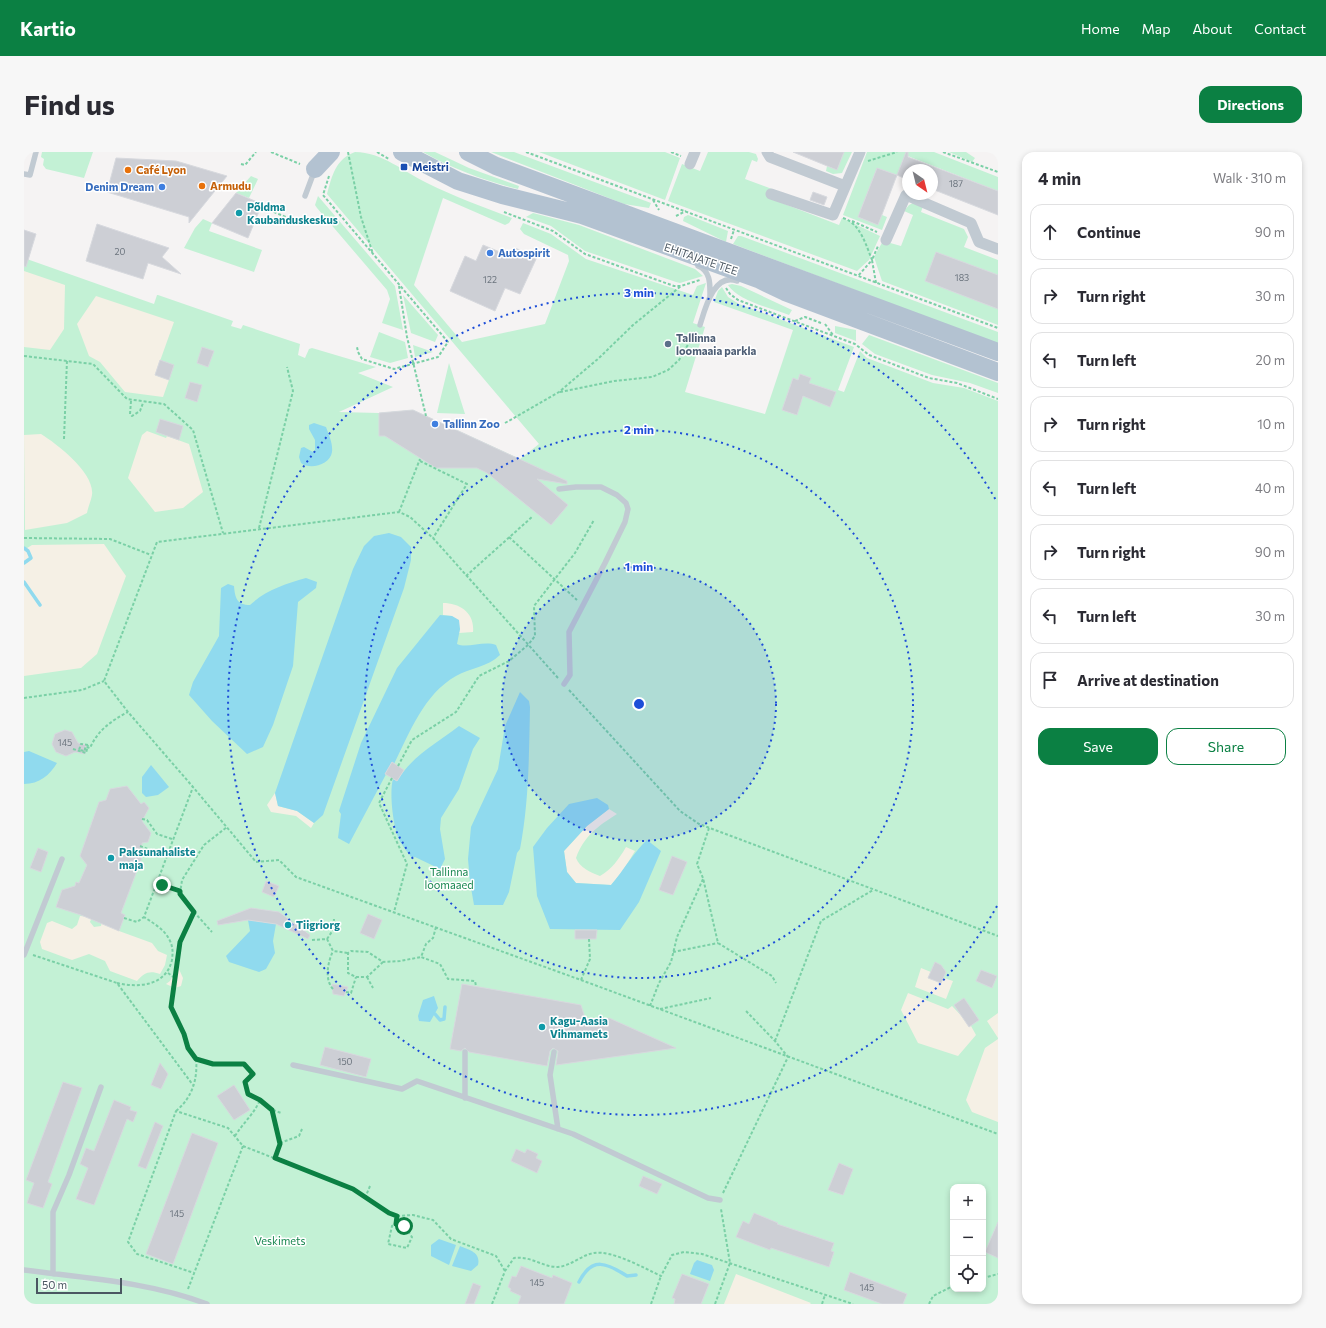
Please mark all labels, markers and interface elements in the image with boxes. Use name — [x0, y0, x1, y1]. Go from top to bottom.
text: Kartio — [20, 17, 76, 40]
text: Home — [1081, 20, 1120, 37]
text: Map — [1142, 20, 1170, 37]
text: About — [1192, 20, 1232, 37]
text: Contact — [1254, 20, 1306, 37]
button: Directions — [1199, 86, 1302, 123]
text: Find us — [24, 87, 115, 121]
place label: Meistri — [412, 160, 449, 173]
marker: Meistri — [399, 162, 409, 172]
place label: Café Lyon — [136, 163, 186, 176]
north arrow — [902, 164, 938, 200]
marker: Café Lyon — [123, 165, 133, 175]
text: 4 min — [1038, 168, 1081, 189]
text: Walk · 310 m — [1213, 170, 1286, 186]
house number: 187 — [949, 178, 963, 189]
place label: Armudu — [210, 179, 251, 192]
place label: Denim Dream — [85, 180, 154, 193]
marker: Armudu — [197, 181, 207, 191]
marker: Denim Dream — [157, 182, 167, 192]
place label: Põldma Kaubanduskeskus — [247, 200, 338, 226]
marker: Põldma Kaubanduskeskus — [234, 208, 244, 218]
icon: ahead — [1039, 221, 1061, 243]
text: Continue — [1077, 223, 1141, 241]
text: 90 m — [1255, 224, 1285, 240]
street label: EHITAJATE TEE — [662, 240, 740, 278]
house number: 20 — [115, 246, 126, 257]
place label: Autospirit — [498, 246, 550, 259]
marker: Autospirit — [485, 248, 495, 258]
house number: 183 — [955, 272, 969, 283]
house number: 122 — [483, 274, 497, 285]
text: 3 min — [624, 285, 654, 299]
icon: right — [1039, 285, 1061, 307]
text: Turn right — [1077, 287, 1146, 305]
text: 30 m — [1255, 288, 1285, 304]
place label: Tallinna loomaaia parkla — [676, 331, 756, 357]
marker: Tallinna loomaaia parkla — [663, 339, 673, 349]
icon: left — [1039, 349, 1061, 371]
text: Turn left — [1077, 351, 1136, 369]
text: 20 m — [1256, 352, 1285, 368]
icon: right — [1039, 413, 1061, 435]
text: Turn right — [1077, 415, 1146, 433]
text: 10 m — [1257, 416, 1285, 432]
place label: Tallinn Zoo — [443, 417, 500, 430]
marker: Tallinn Zoo — [430, 419, 440, 429]
text: 2 min — [624, 422, 654, 436]
icon: left — [1039, 477, 1061, 499]
text: Turn left — [1077, 479, 1136, 497]
text: 40 m — [1255, 480, 1285, 496]
icon: right — [1039, 541, 1061, 563]
text: Turn right — [1077, 543, 1146, 561]
text: 90 m — [1255, 544, 1285, 560]
text: 1 min — [625, 559, 653, 573]
icon: left — [1039, 605, 1061, 627]
text: Turn left — [1077, 607, 1136, 625]
text: 30 m — [1255, 608, 1285, 624]
icon: arrive — [1039, 669, 1061, 691]
text: Arrive at destination — [1077, 671, 1219, 689]
centre of rings — [632, 697, 646, 711]
button: Save — [1038, 728, 1158, 765]
button: Share — [1166, 728, 1286, 765]
house number: 145 — [58, 737, 72, 748]
place label: Paksunahaliste maja — [119, 845, 196, 871]
marker: Paksunahaliste maja — [106, 853, 116, 863]
park label: Tallinna loomaaed — [424, 865, 474, 891]
route end — [153, 876, 171, 894]
place label: Tiigriorg — [296, 918, 340, 931]
marker: Tiigriorg — [283, 920, 293, 930]
place label: Kagu-Aasia Vihmamets — [550, 1014, 608, 1040]
marker: Kagu-Aasia Vihmamets — [537, 1022, 547, 1032]
house number: 150 — [338, 1056, 353, 1067]
map controls — [950, 1184, 986, 1292]
button: + — [950, 1184, 986, 1220]
house number: 145 — [170, 1208, 184, 1219]
route start — [395, 1217, 413, 1235]
button: − — [950, 1220, 986, 1256]
park label: Veskimets — [254, 1234, 306, 1247]
button: locate — [950, 1256, 986, 1292]
scale bar — [36, 1276, 122, 1295]
house number: 145 — [530, 1277, 544, 1288]
text: 50 m — [42, 1278, 67, 1291]
house number: 145 — [860, 1282, 874, 1293]

